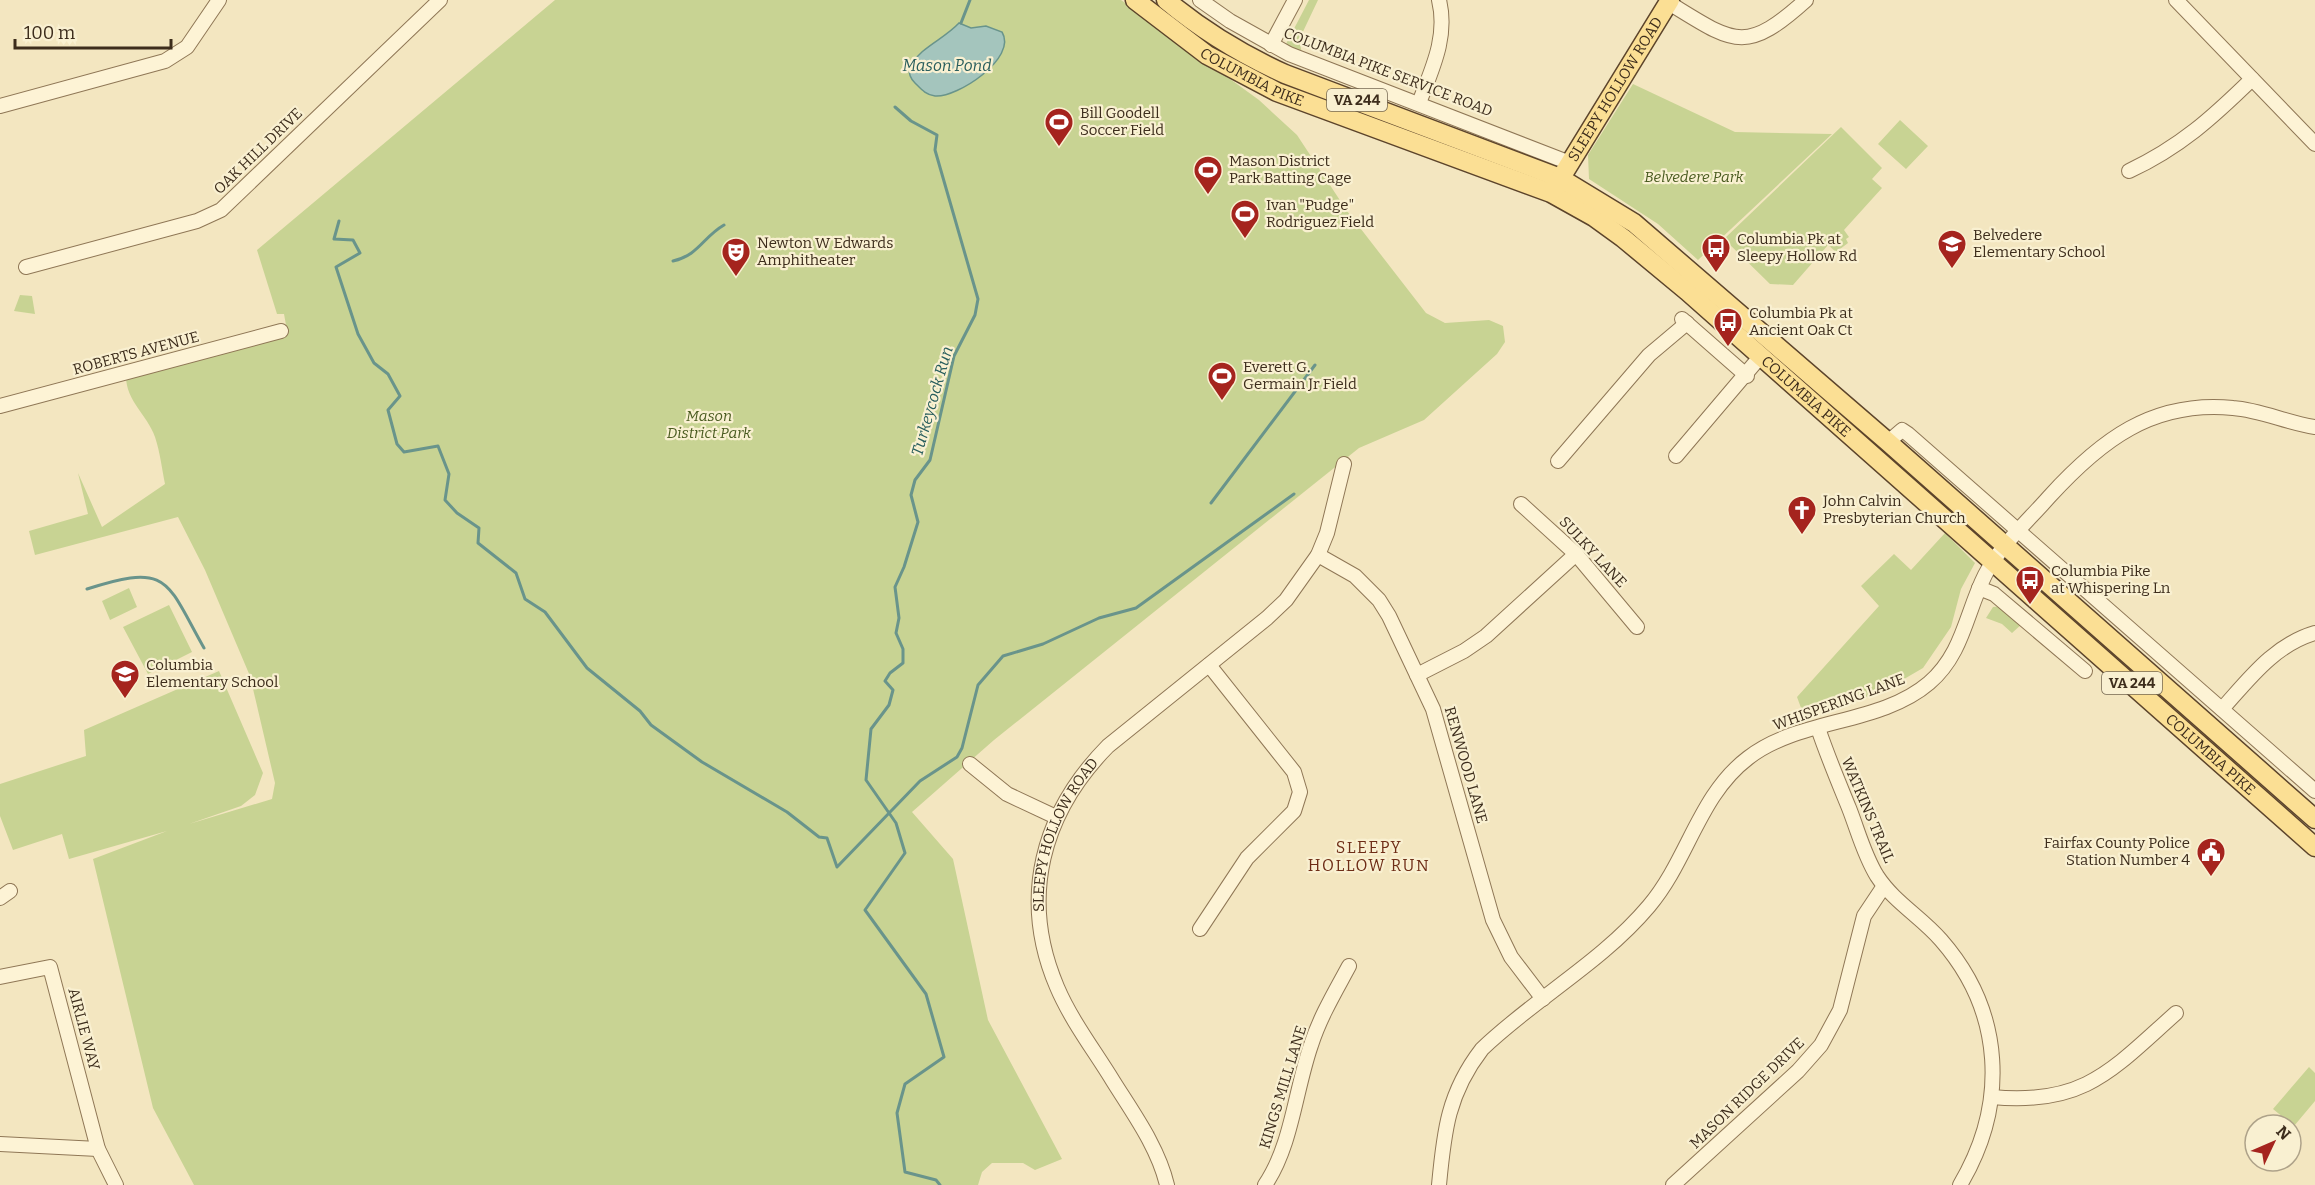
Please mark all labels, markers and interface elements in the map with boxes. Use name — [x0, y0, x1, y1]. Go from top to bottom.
scale bar — [15, 12, 171, 50]
street label: SLEEPY HOLLOW ROAD — [1564, 14, 1666, 165]
text: 100 m — [24, 22, 75, 44]
street label: COLUMBIA PIKE SERVICE ROAD — [1281, 24, 1495, 120]
street label: COLUMBIA PIKE — [1196, 44, 1306, 110]
water label: Mason Pond — [902, 56, 992, 75]
road number: VA 244 — [1327, 89, 1387, 111]
street label: OAK HILL DRIVE — [210, 104, 306, 198]
place label: Bill Goodell Soccer Field — [1080, 104, 1164, 139]
sports icon: Bill Goodell Soccer Field — [1043, 106, 1075, 148]
place label: Mason District Park Batting Cage — [1229, 152, 1351, 187]
sports icon: Mason District Park Batting Cage — [1192, 154, 1224, 196]
park label: Belvedere Park — [1644, 168, 1745, 186]
place label: Ivan "Pudge" Rodriguez Field — [1266, 196, 1374, 231]
sports icon: Ivan "Pudge" Rodriguez Field — [1229, 198, 1261, 240]
place label: Belvedere Elementary School — [1973, 226, 2105, 261]
school or university icon: Belvedere Elementary School — [1936, 228, 1968, 270]
place label: Columbia Pk at Sleepy Hollow Rd — [1737, 230, 1857, 265]
bus stop icon: Columbia Pk at Sleepy Hollow Rd — [1700, 232, 1732, 274]
place label: Newton W Edwards Amphitheater — [757, 234, 893, 269]
theatre icon: Newton W Edwards Amphitheater — [720, 236, 752, 278]
place label: Columbia Pk at Ancient Oak Ct — [1749, 304, 1853, 339]
bus stop icon: Columbia Pk at Ancient Oak Ct — [1712, 306, 1744, 348]
street label: ROBERTS AVENUE — [71, 327, 201, 379]
water label: Turkeycock Run — [907, 344, 957, 458]
street label: COLUMBIA PIKE — [1758, 352, 1855, 441]
place label: Everett G. Germain Jr Field — [1243, 358, 1357, 393]
sports icon: Everett G. Germain Jr Field — [1206, 360, 1238, 402]
park label: Mason District Park — [667, 407, 752, 442]
place label: John Calvin Presbyterian Church — [1822, 492, 1966, 527]
church icon: John Calvin Presbyterian Church — [1786, 494, 1818, 536]
street label: SULKY LANE — [1555, 513, 1631, 591]
place label: Columbia Pike at Whispering Ln — [2051, 562, 2171, 597]
bus stop icon: Columbia Pike at Whispering Ln — [2014, 564, 2046, 606]
place label: Columbia Elementary School — [146, 656, 278, 691]
school or university icon: Columbia Elementary School — [109, 658, 141, 700]
street label: WHISPERING LANE — [1771, 670, 1907, 734]
road number: VA 244 — [2102, 672, 2162, 694]
street label: RENWOOD LANE — [1441, 704, 1491, 826]
street label: COLUMBIA PIKE — [2162, 710, 2259, 799]
street label: SLEEPY HOLLOW ROAD — [1030, 754, 1102, 912]
street label: WATKINS TRAIL — [1838, 755, 1898, 865]
place label: Fairfax County Police Station Number 4 — [2044, 834, 2190, 869]
public building icon: Fairfax County Police Station Number 4 — [2195, 836, 2227, 878]
district label: SLEEPY HOLLOW RUN — [1308, 838, 1430, 875]
street label: AIRLIE WAY — [64, 986, 104, 1072]
street label: KINGS MILL LANE — [1256, 1023, 1310, 1151]
street label: MASON RIDGE DRIVE — [1686, 1034, 1808, 1152]
north arrow — [2243, 1113, 2303, 1173]
text: N — [2272, 1122, 2295, 1144]

